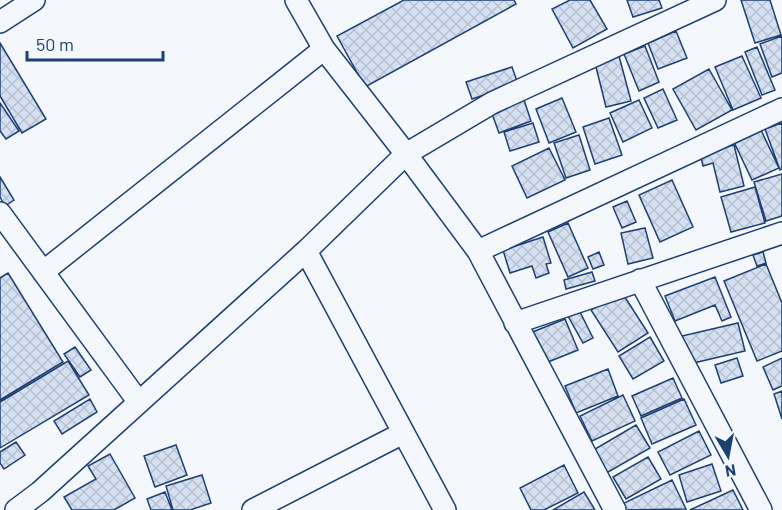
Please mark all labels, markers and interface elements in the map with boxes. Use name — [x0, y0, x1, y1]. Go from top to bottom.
scale bar — [27, 24, 164, 62]
text: 50 m — [36, 33, 74, 55]
north arrow — [698, 426, 758, 486]
text: N — [724, 461, 738, 482]

